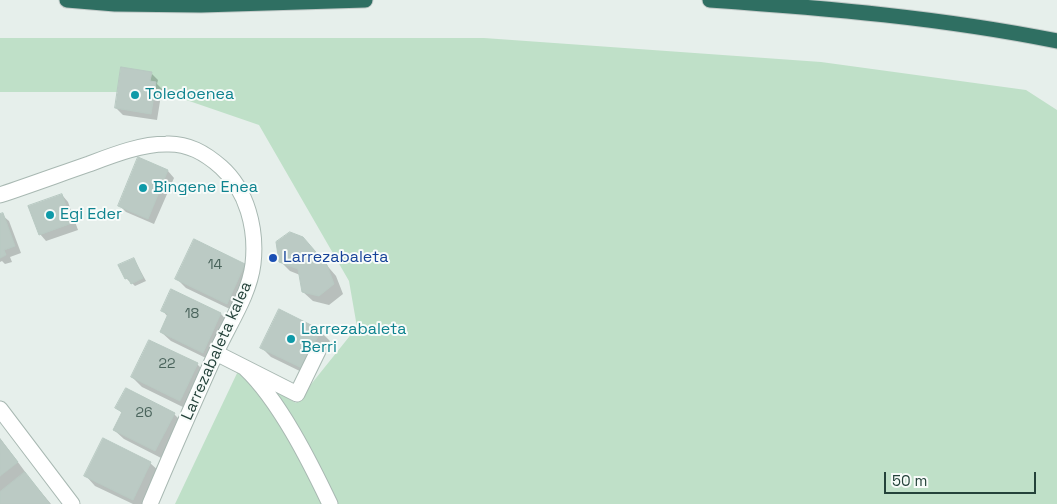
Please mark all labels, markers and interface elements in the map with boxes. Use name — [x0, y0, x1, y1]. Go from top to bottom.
place label: Toledoenea — [145, 85, 234, 105]
marker: Toledoenea — [129, 89, 141, 101]
place label: Bingene Enea — [153, 178, 258, 198]
marker: Bingene Enea — [137, 182, 149, 194]
place label: Egi Eder — [60, 205, 122, 225]
marker: Egi Eder — [44, 209, 56, 221]
place label: Larrezabaleta — [283, 248, 388, 268]
marker: Larrezabaleta — [267, 252, 279, 264]
house number: 14 — [208, 257, 222, 273]
street label: Larrezabaleta kalea — [178, 279, 256, 423]
house number: 18 — [185, 306, 199, 322]
place label: Larrezabaleta Berri — [301, 320, 406, 358]
marker: Larrezabaleta Berri — [285, 333, 297, 345]
house number: 22 — [159, 356, 175, 372]
house number: 26 — [135, 405, 153, 421]
scale bar — [887, 462, 1040, 494]
text: 50 m — [892, 471, 927, 490]

